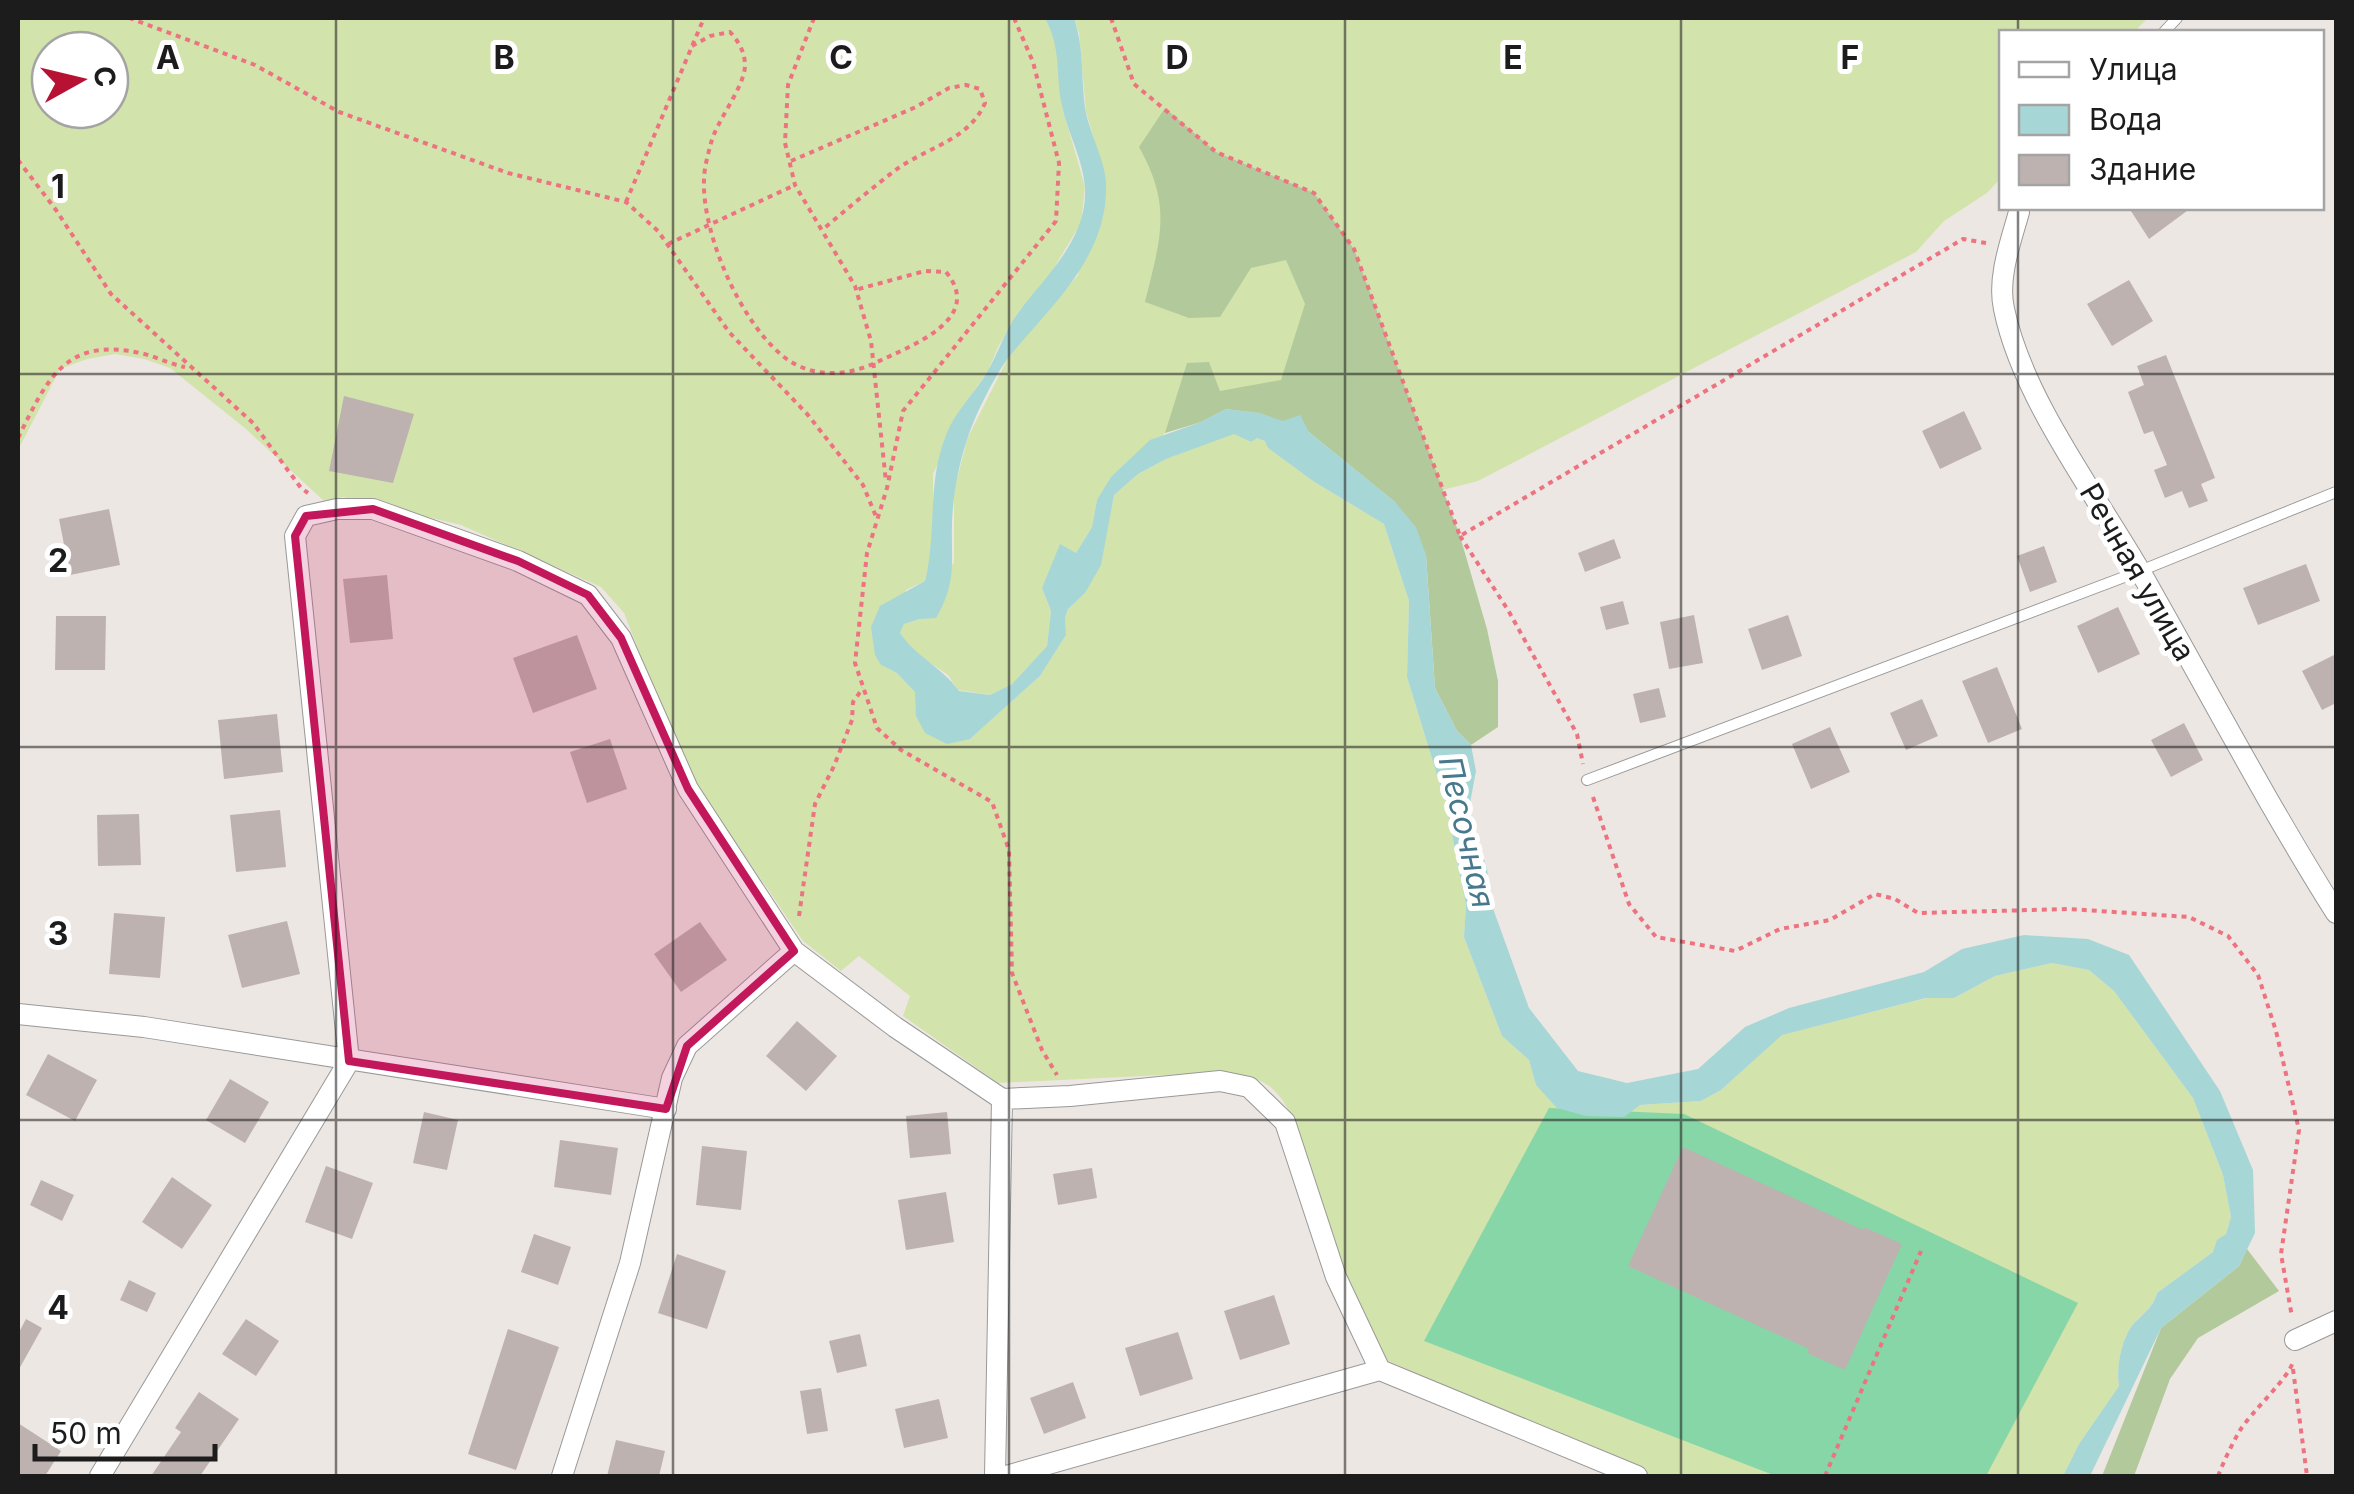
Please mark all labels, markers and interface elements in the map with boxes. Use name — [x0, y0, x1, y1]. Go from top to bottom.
north arrow — [30, 30, 130, 130]
legend — [1999, 30, 2324, 210]
text: A — [156, 38, 180, 77]
text: B — [493, 38, 515, 77]
text: C — [829, 38, 853, 77]
text: D — [1165, 38, 1189, 77]
text: E — [1503, 38, 1523, 77]
text: F — [1841, 38, 1859, 77]
text: Улица — [2089, 51, 2178, 87]
text: С — [86, 64, 123, 89]
text: Вода — [2089, 101, 2162, 137]
text: Здание — [2089, 151, 2196, 187]
text: 1 — [51, 167, 65, 206]
street label: Речная улица — [2073, 477, 2203, 667]
text: 2 — [48, 541, 68, 580]
water label: Песочная — [1431, 752, 1503, 912]
text: 3 — [48, 914, 68, 953]
text: 4 — [47, 1288, 69, 1327]
scale bar — [35, 1399, 215, 1461]
text: 50 m — [50, 1415, 122, 1451]

